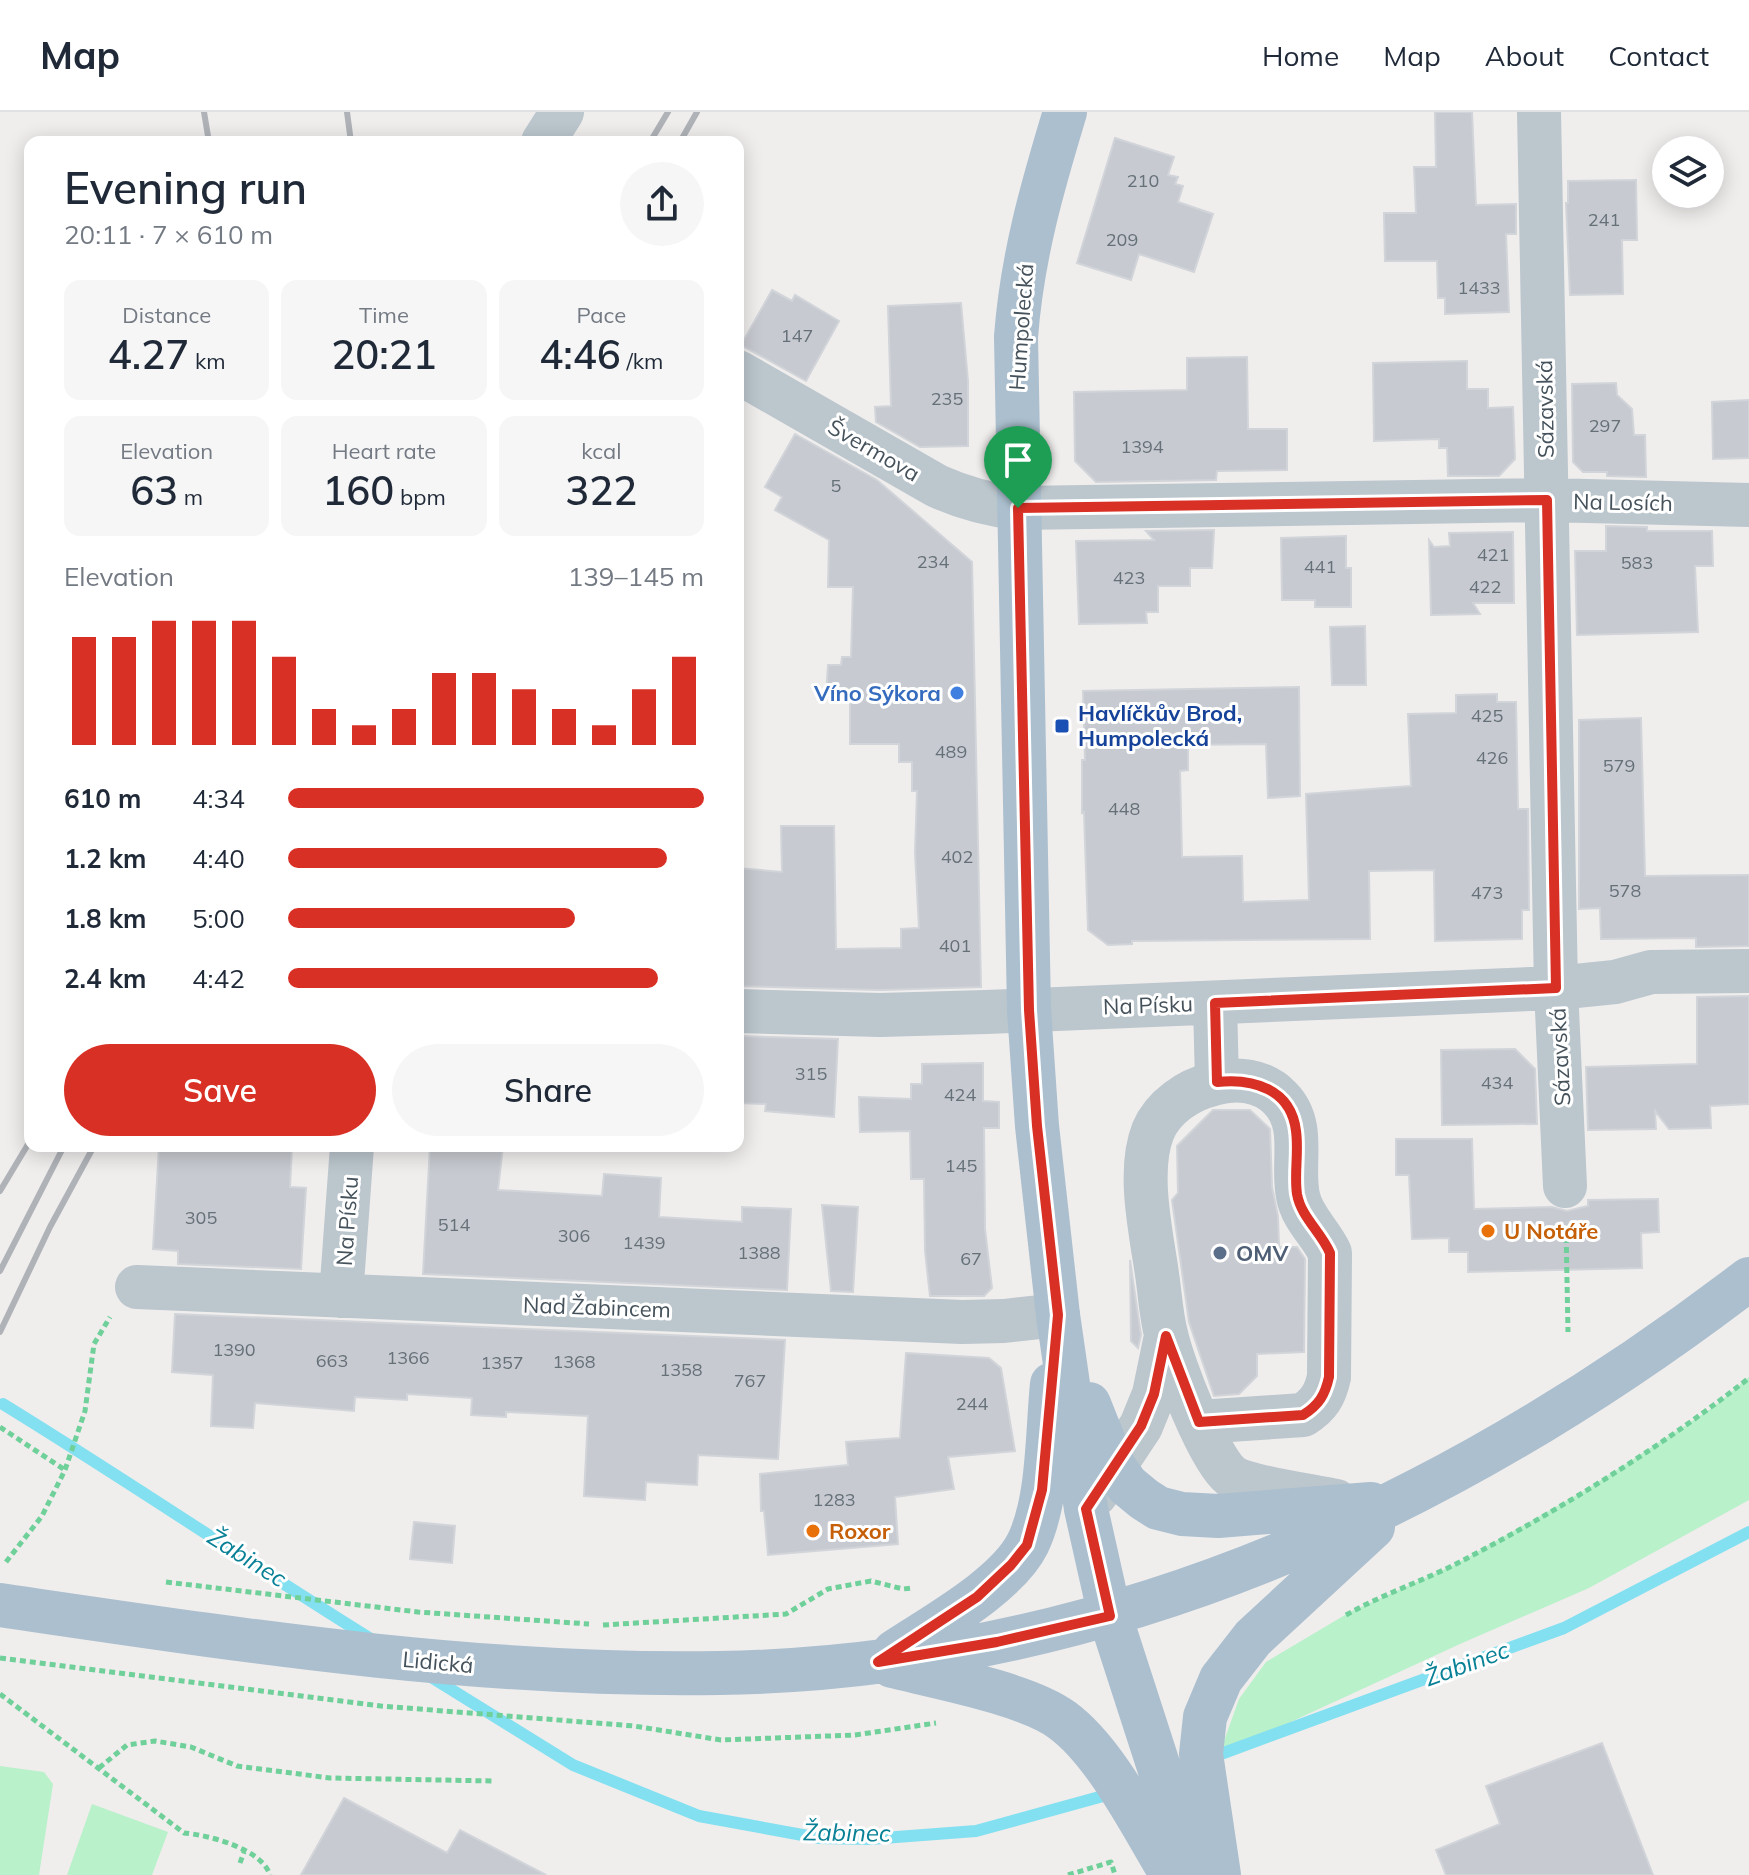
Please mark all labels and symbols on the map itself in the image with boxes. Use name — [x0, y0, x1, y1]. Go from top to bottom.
house number: 210 — [1127, 169, 1159, 192]
house number: 241 — [1588, 208, 1620, 231]
house number: 209 — [1106, 228, 1138, 251]
street label: Humpolecká — [1003, 263, 1039, 391]
house number: 1433 — [1457, 276, 1501, 299]
house number: 147 — [781, 324, 813, 347]
street label: Sázavská — [1530, 360, 1560, 458]
house number: 235 — [931, 387, 963, 410]
street label: Švermova — [823, 413, 925, 487]
house number: 297 — [1589, 414, 1621, 437]
pin — [984, 426, 1052, 508]
house number: 1394 — [1120, 435, 1164, 458]
house number: 5 — [831, 474, 842, 497]
street label: Na Losích — [1573, 487, 1673, 517]
house number: 421 — [1477, 543, 1509, 566]
house number: 234 — [917, 550, 949, 573]
house number: 583 — [1621, 551, 1653, 574]
house number: 441 — [1304, 555, 1336, 578]
house number: 423 — [1113, 566, 1145, 589]
house number: 422 — [1469, 575, 1501, 598]
place label: Víno Sýkora — [813, 679, 941, 707]
marker: Víno Sýkora — [948, 684, 966, 702]
place label: Havlíčkův Brod, Humpolecká — [1078, 699, 1242, 752]
house number: 425 — [1471, 704, 1503, 727]
marker: Havlíčkův Brod, Humpolecká — [1053, 717, 1071, 735]
house number: 489 — [935, 740, 967, 763]
house number: 426 — [1476, 746, 1508, 769]
house number: 579 — [1603, 754, 1635, 777]
house number: 448 — [1108, 797, 1140, 820]
house number: 402 — [941, 845, 973, 868]
house number: 578 — [1609, 879, 1641, 902]
house number: 473 — [1471, 881, 1503, 904]
house number: 401 — [939, 934, 971, 957]
street label: Na Písku — [1103, 989, 1193, 1021]
street label: Sázavská — [1543, 1007, 1577, 1107]
house number: 315 — [795, 1062, 827, 1085]
house number: 434 — [1481, 1071, 1513, 1094]
house number: 424 — [944, 1083, 976, 1106]
house number: 145 — [945, 1154, 977, 1177]
street label: Na Písku — [330, 1175, 364, 1267]
house number: 305 — [185, 1206, 217, 1229]
house number: 514 — [438, 1213, 470, 1236]
place label: U Notáře — [1504, 1217, 1598, 1245]
marker: U Notáře — [1479, 1222, 1497, 1240]
house number: 306 — [558, 1224, 590, 1247]
house number: 1439 — [622, 1231, 666, 1254]
place label: OMV — [1236, 1239, 1289, 1267]
house number: 1388 — [737, 1241, 781, 1264]
marker: OMV — [1211, 1244, 1229, 1262]
house number: 67 — [960, 1247, 982, 1270]
street label: Nad Žabincem — [523, 1290, 671, 1324]
house number: 1390 — [212, 1338, 256, 1361]
house number: 1366 — [386, 1346, 430, 1369]
house number: 663 — [316, 1349, 348, 1372]
house number: 1368 — [552, 1350, 596, 1373]
house number: 1357 — [480, 1351, 524, 1374]
house number: 1358 — [659, 1358, 703, 1381]
house number: 767 — [734, 1369, 766, 1392]
house number: 244 — [956, 1392, 988, 1415]
house number: 1283 — [812, 1488, 856, 1511]
place label: Roxor — [829, 1517, 891, 1545]
water label: Žabinec — [202, 1521, 293, 1593]
marker: Roxor — [804, 1522, 822, 1540]
water label: Žabinec — [1420, 1634, 1513, 1692]
street label: Lidická — [401, 1645, 475, 1679]
water label: Žabinec — [803, 1816, 891, 1848]

